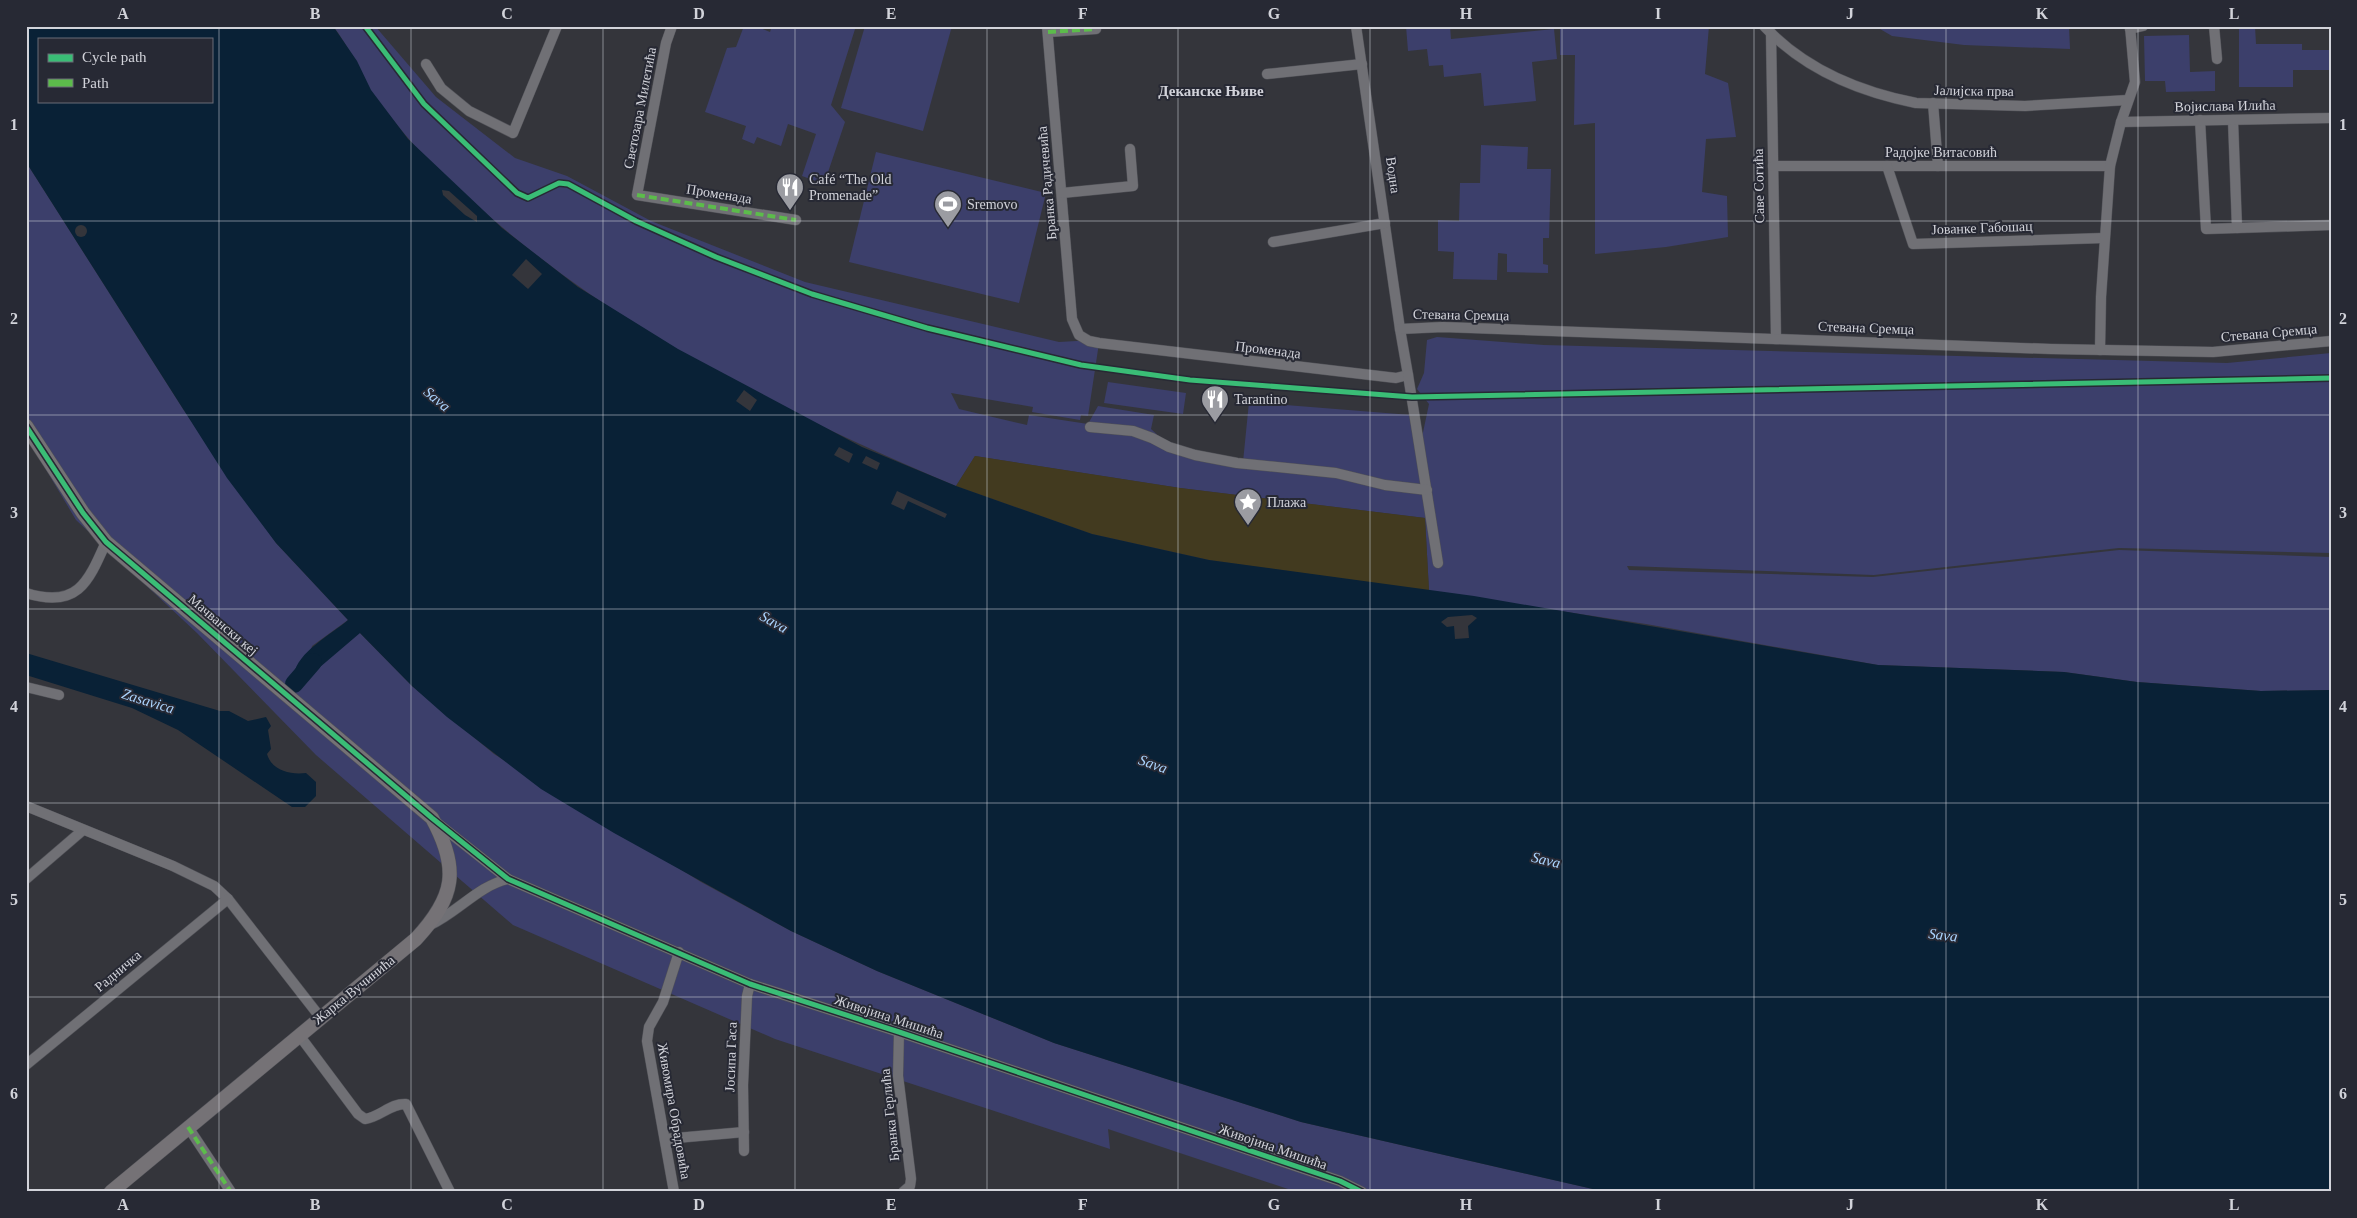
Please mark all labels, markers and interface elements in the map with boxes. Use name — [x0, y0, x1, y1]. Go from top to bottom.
text: A — [117, 5, 129, 22]
text: B — [310, 5, 321, 22]
text: C — [501, 5, 513, 22]
text: D — [693, 5, 705, 22]
text: E — [886, 5, 896, 22]
text: F — [1078, 5, 1088, 22]
text: G — [1268, 5, 1281, 22]
text: H — [1460, 5, 1473, 22]
text: I — [1655, 5, 1661, 22]
text: J — [1846, 5, 1854, 22]
text: K — [2036, 5, 2049, 22]
text: L — [2229, 5, 2239, 22]
legend — [38, 38, 212, 102]
street label: Светозара Милетића — [621, 45, 659, 170]
text: Cycle path — [82, 49, 147, 65]
text: Path — [82, 75, 109, 91]
district label: Деканске Њиве — [1158, 83, 1264, 99]
street label: Јалијска прва — [1934, 83, 2015, 99]
street label: Војислава Илића — [2174, 98, 2276, 114]
text: 1 — [10, 116, 18, 133]
text: 1 — [2339, 116, 2347, 133]
street label: Бранка Радичевића — [1034, 125, 1059, 241]
street label: Радојке Витасовић — [1885, 145, 1997, 160]
street label: Саве Согића — [1751, 148, 1767, 223]
street label: Водна — [1383, 156, 1403, 195]
restaurant icon: Café “The Old Promenade” — [775, 172, 805, 211]
place label: Café “The Old Promenade” — [809, 172, 891, 203]
street label: Променада — [685, 181, 754, 207]
sports icon: Sremovo — [933, 189, 963, 228]
place label: Sremovo — [967, 197, 1018, 212]
street label: Јованке Габошац — [1931, 219, 2033, 237]
street label: Стевана Сремца — [1413, 307, 1510, 323]
text: 2 — [10, 310, 18, 327]
text: 2 — [2339, 310, 2347, 327]
street label: Стевана Сремца — [1818, 319, 1915, 337]
street label: Стевана Сремца — [2220, 321, 2318, 345]
street label: Променада — [1234, 339, 1302, 362]
water label: Sava — [421, 383, 453, 415]
restaurant icon: Tarantino — [1200, 384, 1230, 423]
place label: Tarantino — [1234, 392, 1287, 407]
place icon: Плажа — [1233, 487, 1263, 526]
place label: Плажа — [1267, 495, 1307, 510]
text: 3 — [10, 504, 18, 521]
text: 3 — [2339, 504, 2347, 521]
street label: Мачвански кеј — [185, 592, 261, 658]
water label: Sava — [757, 608, 791, 636]
water label: Zasavica — [120, 685, 176, 717]
text: 4 — [10, 698, 18, 715]
text: 4 — [2339, 698, 2347, 715]
water label: Sava — [1137, 751, 1169, 777]
water label: Sava — [1530, 849, 1562, 871]
text: 5 — [10, 891, 18, 908]
text: 5 — [2339, 891, 2347, 908]
water label: Sava — [1928, 925, 1958, 945]
street label: Радничка — [92, 947, 145, 995]
street label: Жарка Вучинића — [310, 952, 398, 1027]
street label: Живојина Мишића — [833, 992, 946, 1042]
street label: Јосипа Гаса — [722, 1021, 740, 1092]
street label: Живомира Обрадовића — [655, 1042, 694, 1181]
street label: Бранка Герлића — [878, 1067, 902, 1162]
text: 6 — [10, 1085, 18, 1102]
text: 6 — [2339, 1085, 2347, 1102]
street label: Живојина Мишића — [1217, 1121, 1330, 1173]
text: A — [117, 1196, 129, 1213]
text: B — [310, 1196, 321, 1213]
text: C — [501, 1196, 513, 1213]
text: D — [693, 1196, 705, 1213]
text: E — [886, 1196, 896, 1213]
text: F — [1078, 1196, 1088, 1213]
text: G — [1268, 1196, 1281, 1213]
text: H — [1460, 1196, 1473, 1213]
text: I — [1655, 1196, 1661, 1213]
text: J — [1846, 1196, 1854, 1213]
text: K — [2036, 1196, 2049, 1213]
text: L — [2229, 1196, 2239, 1213]

